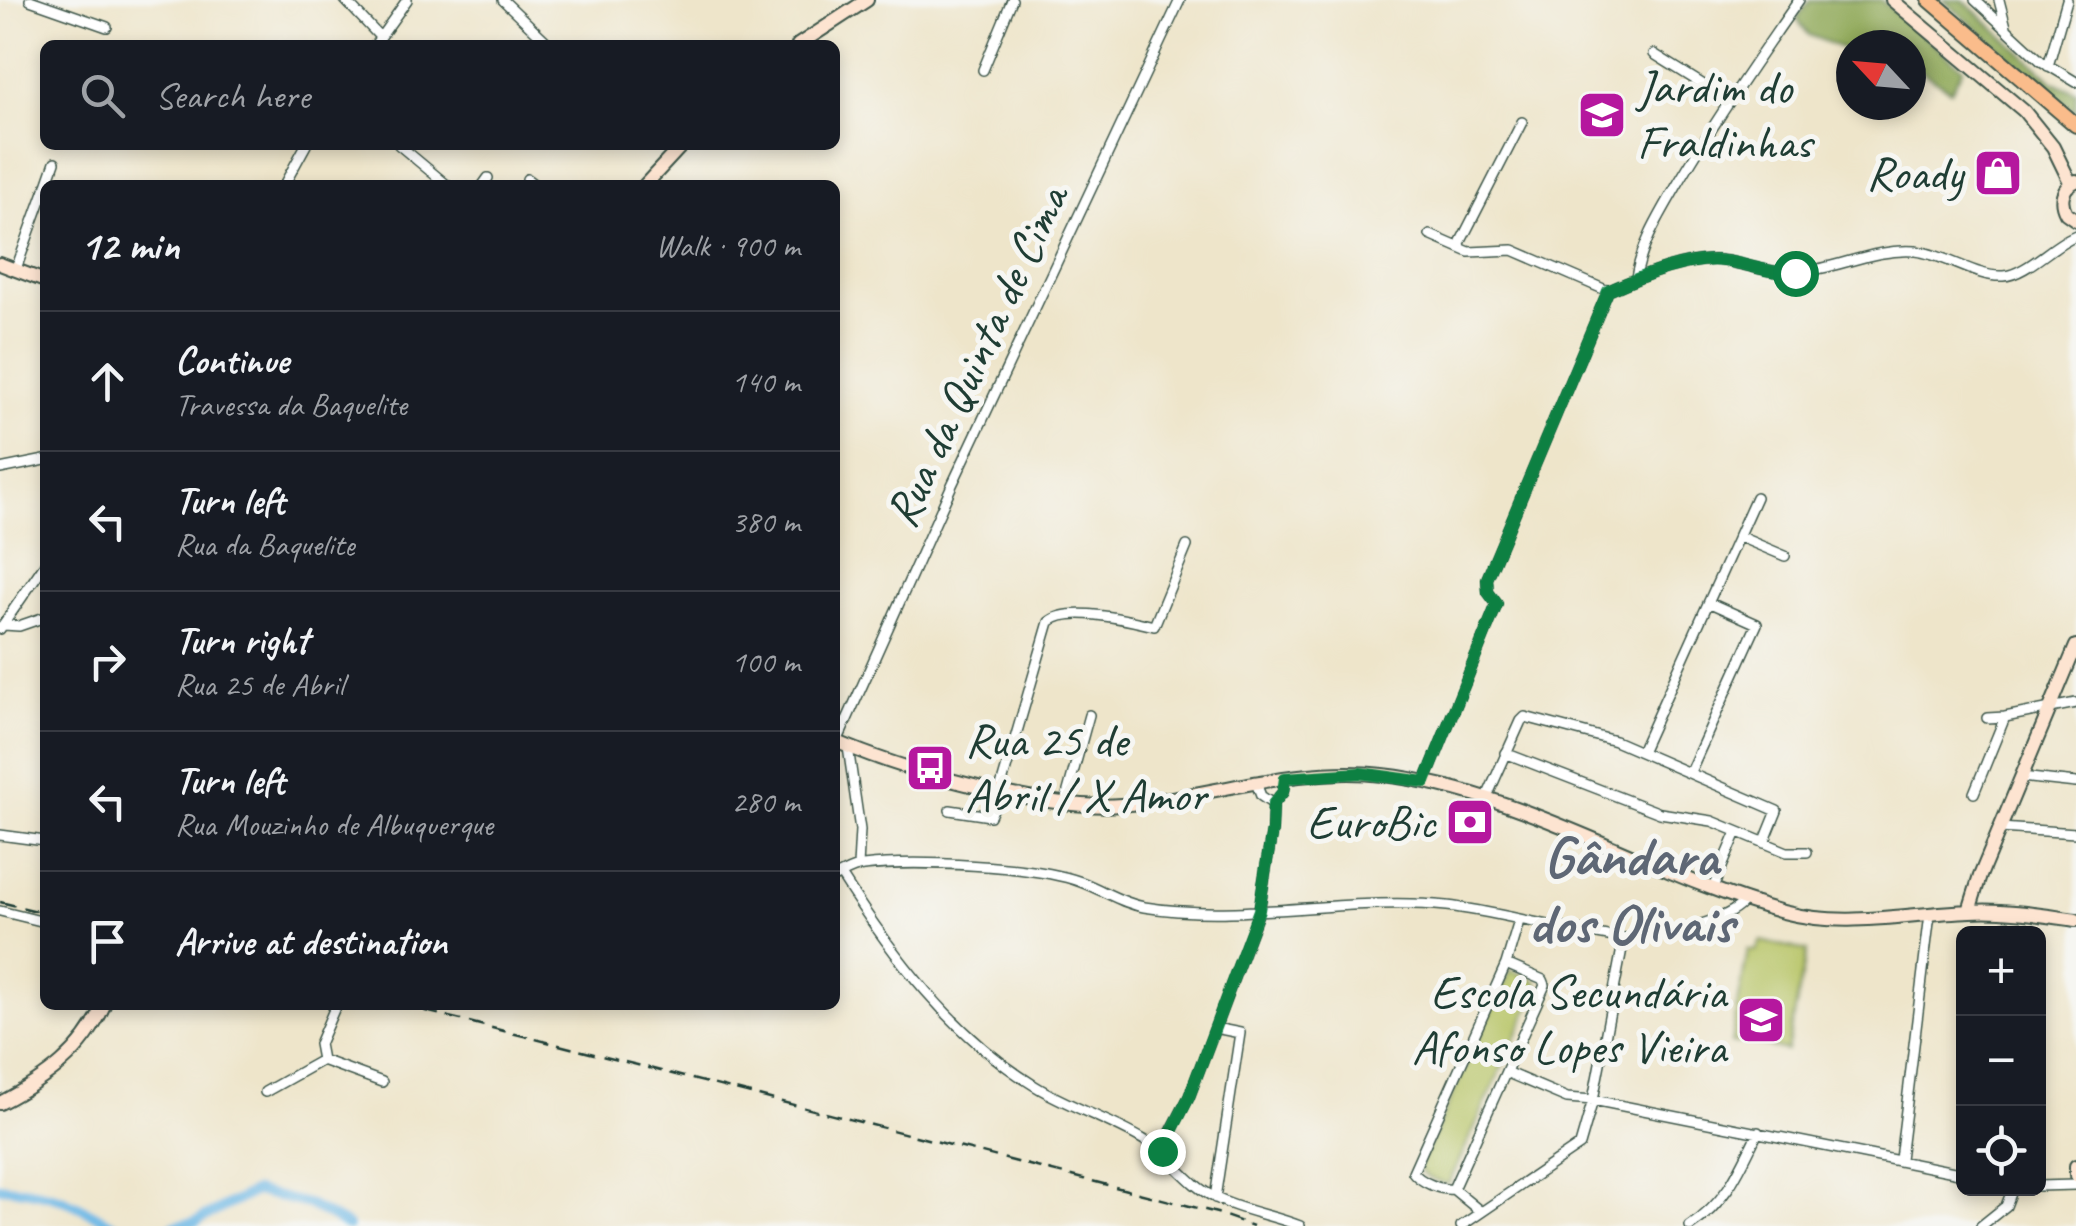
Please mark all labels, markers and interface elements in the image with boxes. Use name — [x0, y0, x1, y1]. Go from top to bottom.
north arrow — [1836, 30, 1926, 120]
search box — [40, 40, 840, 150]
place label: Jardim do Fraldinhas — [1635, 57, 1815, 172]
icon: search — [75, 68, 130, 123]
text: Search here — [155, 72, 310, 119]
school or university icon: Jardim do Fraldinhas — [1576, 89, 1628, 141]
place label: Roady — [1866, 143, 1967, 203]
shop icon: Roady — [1972, 147, 2024, 199]
street label: Rua da Quinta de Cima — [871, 172, 1083, 536]
text: 12 min — [80, 219, 179, 272]
text: Walk · 900 m — [656, 225, 800, 266]
route start — [1773, 251, 1819, 297]
text: Continue — [175, 337, 289, 384]
icon: ahead — [80, 354, 135, 409]
text: 140 m — [731, 361, 800, 402]
text: Travessa da Baquelite — [175, 384, 407, 425]
text: Turn left — [175, 477, 285, 524]
icon: left — [80, 494, 135, 549]
text: 380 m — [731, 501, 800, 542]
text: Rua da Baquelite — [175, 524, 354, 565]
text: Turn right — [175, 617, 309, 664]
icon: right — [80, 634, 135, 689]
text: 100 m — [731, 641, 800, 682]
text: Rua 25 de Abril — [175, 664, 344, 705]
place label: Rua 25 de Abril / X Amor — [965, 710, 1210, 825]
bus stop icon: Rua 25 de Abril / X Amor — [904, 742, 956, 794]
text: Turn left — [175, 757, 285, 804]
icon: left — [80, 774, 135, 829]
text: 280 m — [731, 781, 800, 822]
place label: EuroBic — [1307, 792, 1437, 852]
bank icon: EuroBic — [1444, 796, 1496, 848]
text: Rua Mouzinho de Albuquerque — [175, 804, 493, 845]
district label: Gândara dos Olivais — [1529, 819, 1739, 959]
icon: arrive — [80, 914, 135, 969]
text: Arrive at destination — [175, 918, 447, 965]
map controls — [1956, 926, 2046, 1196]
button: + — [1956, 926, 2046, 1016]
place label: Escola Secundária Afonso Lopes Vieira — [1412, 962, 1729, 1077]
school or university icon: Escola Secundária Afonso Lopes Vieira — [1735, 994, 1787, 1046]
button: − — [1956, 1016, 2046, 1106]
button: locate — [1956, 1106, 2046, 1196]
route end — [1140, 1129, 1186, 1175]

